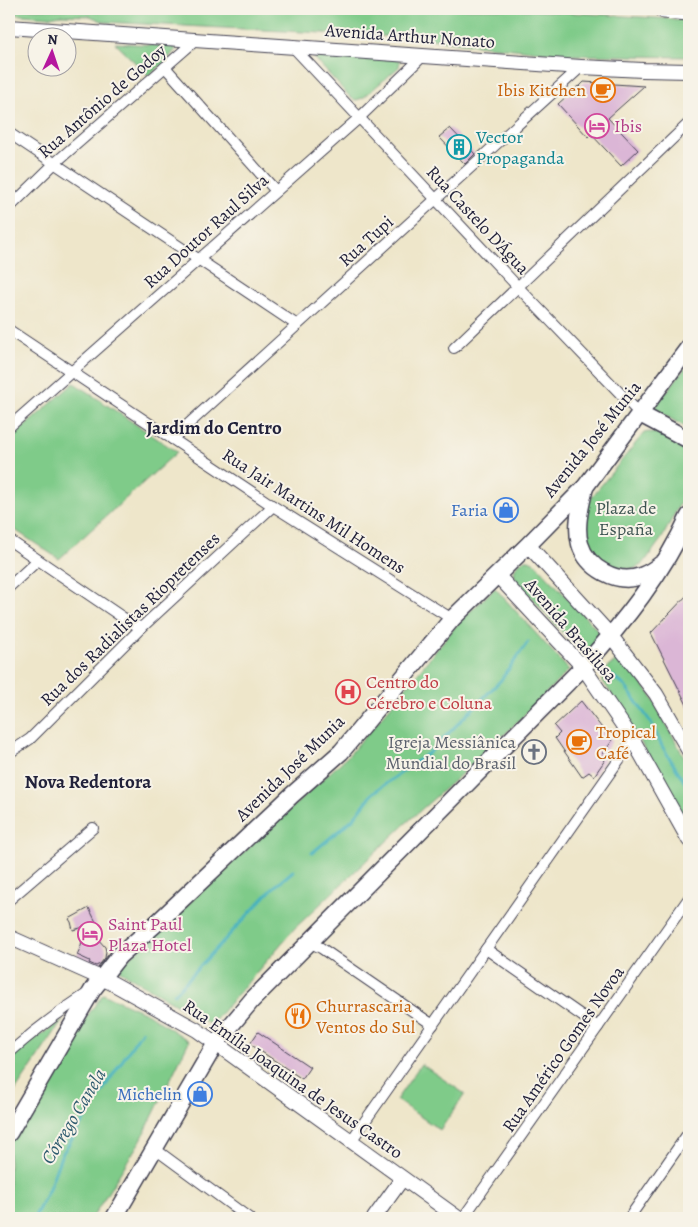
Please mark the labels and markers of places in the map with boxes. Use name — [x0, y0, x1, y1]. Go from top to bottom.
cafe icon: Ibis Kitchen — [590, 77, 616, 103]
place label: Ibis Kitchen — [497, 78, 586, 102]
hotel icon: Ibis — [584, 113, 610, 139]
place label: Ibis — [614, 114, 642, 138]
place label: Vector Propaganda — [475, 125, 565, 170]
building icon: Vector Propaganda — [446, 134, 472, 160]
shop icon: Faria — [493, 497, 519, 523]
place label: Faria — [451, 498, 489, 522]
place label: Centro do Cérebro e Coluna — [366, 670, 493, 715]
hospital icon: Centro do Cérebro e Coluna — [335, 679, 361, 705]
place label: Tropical Café — [596, 720, 656, 765]
cafe icon: Tropical Café — [566, 729, 592, 755]
place label: Igreja Messiânica Mundial do Brasil — [386, 730, 517, 775]
church icon: Igreja Messiânica Mundial do Brasil — [521, 739, 547, 765]
place label: Saint Paul Plaza Hotel — [108, 912, 192, 957]
hotel icon: Saint Paul Plaza Hotel — [77, 921, 103, 947]
place label: Churrascaria Ventos do Sul — [315, 994, 416, 1039]
restaurant icon: Churrascaria Ventos do Sul — [285, 1003, 311, 1029]
shop icon: Michelin — [187, 1081, 213, 1107]
place label: Michelin — [117, 1082, 182, 1106]

